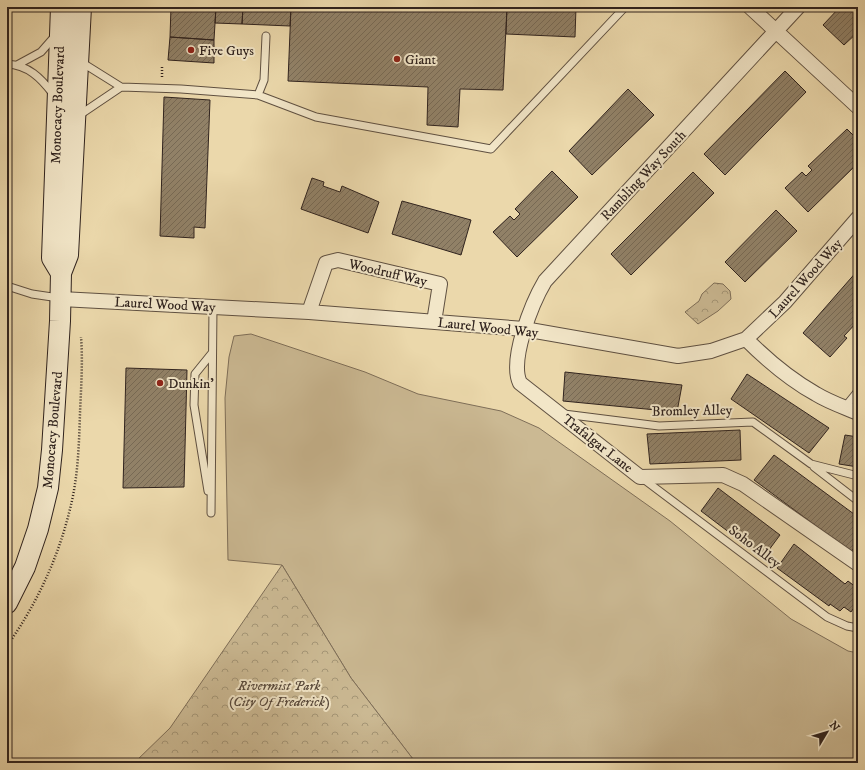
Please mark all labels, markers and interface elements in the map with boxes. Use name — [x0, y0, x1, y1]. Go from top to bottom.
place label: Five Guys — [199, 42, 254, 60]
marker: Five Guys — [186, 45, 196, 55]
street label: Monocacy Boulevard — [47, 46, 69, 164]
place label: Giant — [405, 51, 437, 69]
marker: Giant — [392, 54, 402, 64]
street label: Rambling Way South — [597, 126, 691, 225]
street label: Laurel Wood Way — [765, 235, 847, 322]
street label: Woodruff Way — [346, 255, 429, 291]
street label: Laurel Wood Way — [114, 293, 216, 317]
street label: Laurel Wood Way — [437, 314, 540, 342]
street label: Monocacy Boulevard — [39, 371, 67, 490]
place label: Dunkin' — [168, 375, 214, 393]
marker: Dunkin' — [155, 378, 165, 388]
street label: Bromley Alley — [652, 401, 733, 421]
street label: Trafalgar Lane — [558, 411, 637, 477]
street label: Soho Alley — [725, 521, 784, 573]
park label: Rivermist Park (City Of Frederick) — [229, 677, 330, 711]
north arrow — [807, 712, 847, 752]
text: N — [826, 719, 842, 734]

